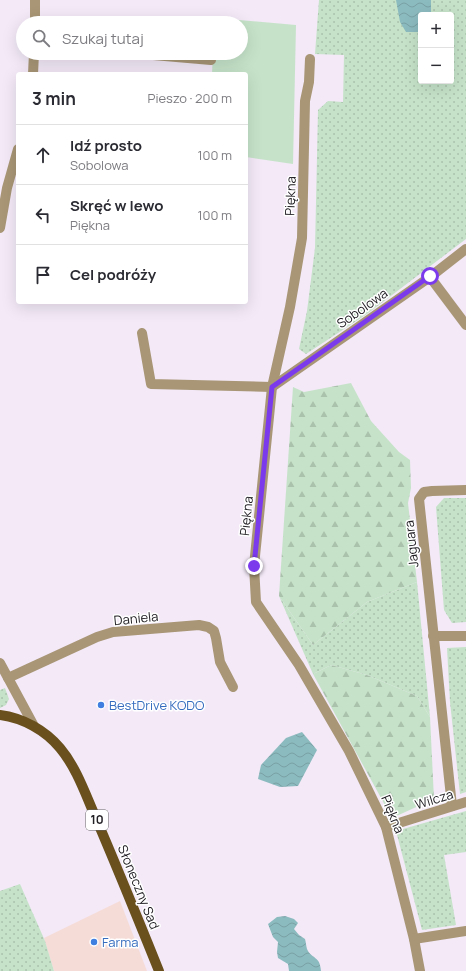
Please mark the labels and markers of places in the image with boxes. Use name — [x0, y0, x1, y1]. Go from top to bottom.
place label: BestDrive KODO — [109, 696, 205, 714]
marker: BestDrive KODO — [96, 700, 106, 710]
place label: Farma — [102, 933, 138, 951]
marker: Farma — [89, 937, 99, 947]

